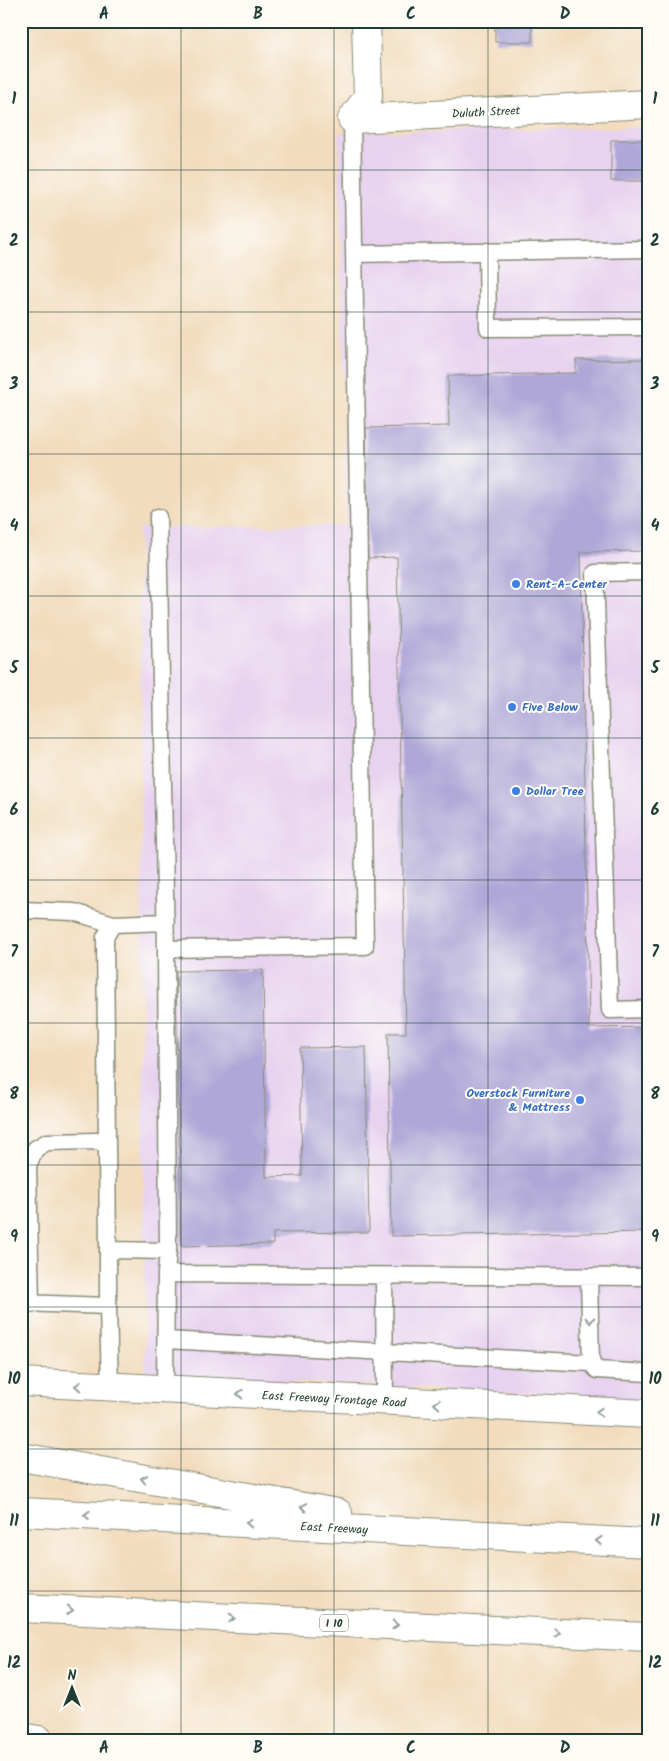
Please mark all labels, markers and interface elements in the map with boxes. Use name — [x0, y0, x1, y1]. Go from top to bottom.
text: A — [99, 2, 109, 27]
text: B — [253, 2, 263, 27]
text: C — [406, 2, 416, 27]
text: D — [560, 2, 571, 27]
text: 1 — [12, 87, 17, 112]
text: 1 — [653, 87, 658, 112]
street label: Duluth Street — [451, 101, 521, 124]
text: 2 — [9, 229, 19, 254]
text: 2 — [650, 229, 660, 254]
text: 3 — [9, 372, 19, 397]
text: 3 — [650, 372, 660, 397]
text: 4 — [10, 514, 19, 539]
text: 4 — [651, 514, 660, 539]
place label: Rent-A-Center — [526, 575, 608, 594]
marker: Rent-A-Center — [510, 578, 522, 590]
text: 5 — [9, 656, 20, 681]
text: 5 — [650, 656, 661, 681]
place label: Five Below — [522, 698, 578, 717]
marker: Five Below — [506, 701, 518, 713]
place label: Dollar Tree — [526, 782, 584, 801]
marker: Dollar Tree — [510, 785, 522, 797]
text: 6 — [10, 798, 19, 823]
text: 6 — [651, 798, 660, 823]
text: 7 — [10, 940, 18, 965]
text: 7 — [651, 940, 659, 965]
text: 8 — [9, 1082, 19, 1107]
text: 8 — [650, 1082, 660, 1107]
place label: Overstock Furniture & Mattress — [467, 1084, 570, 1117]
marker: Overstock Furniture & Mattress — [574, 1094, 586, 1106]
text: 9 — [10, 1225, 18, 1250]
text: 9 — [651, 1225, 659, 1250]
one-way arrow — [585, 1316, 595, 1324]
text: 10 — [7, 1367, 21, 1392]
text: 10 — [648, 1367, 662, 1392]
one-way arrow — [74, 1380, 82, 1391]
street label: East Freeway Frontage Road — [261, 1386, 408, 1413]
one-way arrow — [236, 1389, 244, 1400]
one-way arrow — [432, 1399, 440, 1409]
one-way arrow — [595, 1406, 603, 1417]
one-way arrow — [140, 1474, 148, 1484]
one-way arrow — [300, 1503, 308, 1513]
text: 11 — [9, 1509, 19, 1534]
one-way arrow — [83, 1509, 91, 1520]
text: 11 — [650, 1509, 660, 1534]
street label: East Freeway — [300, 1517, 369, 1540]
one-way arrow — [245, 1518, 253, 1529]
one-way arrow — [595, 1535, 603, 1546]
one-way arrow — [66, 1605, 74, 1615]
one-way arrow — [229, 1612, 237, 1623]
road number: I 10 — [320, 1615, 348, 1632]
one-way arrow — [391, 1620, 399, 1631]
one-way arrow — [553, 1627, 561, 1638]
text: 12 — [7, 1651, 21, 1676]
text: 12 — [648, 1651, 662, 1676]
north arrow — [48, 1664, 98, 1714]
text: N — [68, 1665, 77, 1687]
text: A — [99, 1736, 109, 1761]
text: B — [253, 1736, 263, 1761]
text: C — [406, 1736, 416, 1761]
text: D — [560, 1736, 571, 1761]

